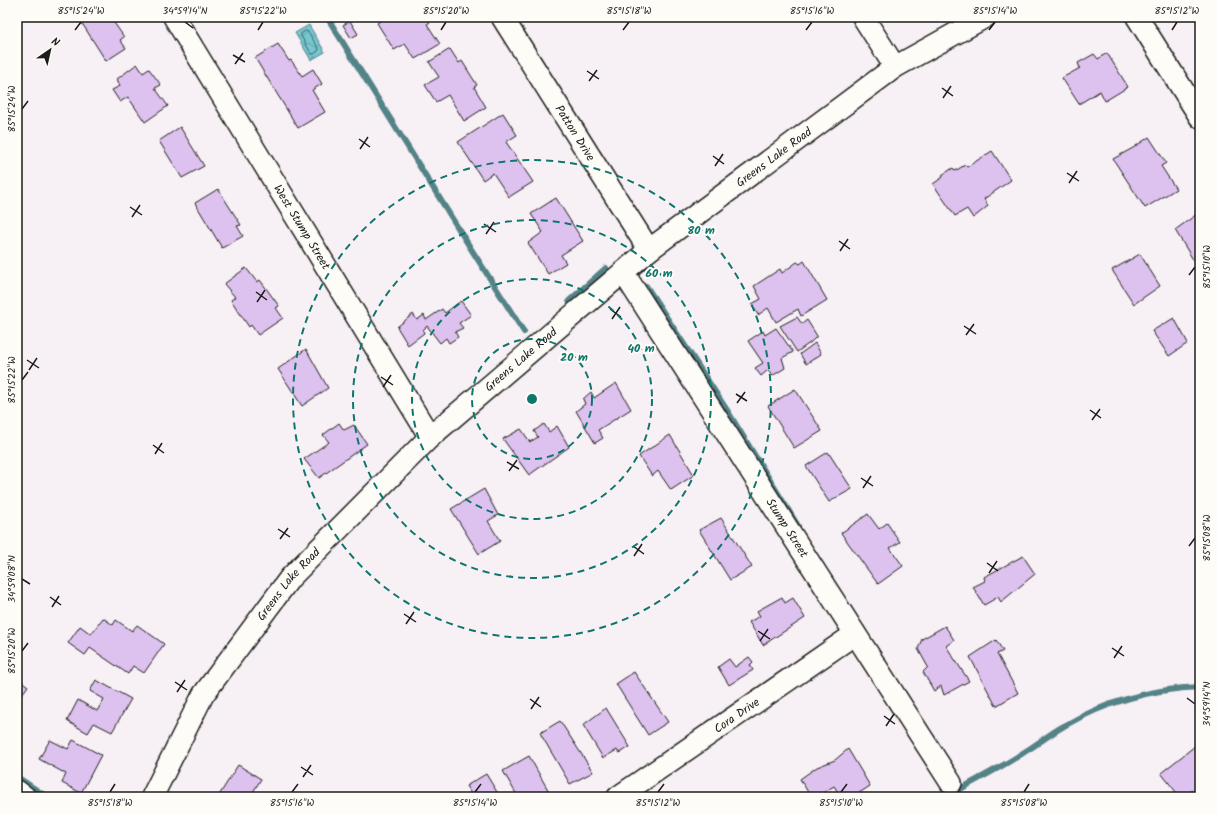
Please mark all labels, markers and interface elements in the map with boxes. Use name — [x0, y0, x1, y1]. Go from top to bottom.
text: 85°15'24"W — [57, 3, 105, 19]
text: 34°59'14"N — [162, 3, 208, 19]
text: 85°15'22"W — [239, 3, 287, 19]
text: 85°15'20"W — [423, 3, 470, 19]
text: 85°15'18"W — [606, 3, 652, 19]
text: 85°15'16"W — [790, 3, 834, 19]
text: 85°15'14"W — [973, 3, 1017, 19]
text: 85°15'12"W — [1155, 3, 1200, 19]
north arrow — [30, 30, 70, 70]
text: N — [47, 33, 63, 52]
text: 85°15'24"W — [4, 85, 20, 133]
street label: Patton Drive — [550, 101, 600, 165]
street label: Greens Lake Road — [732, 122, 817, 192]
street label: West Stump Street — [268, 181, 335, 274]
text: 80 m — [687, 221, 715, 240]
text: 85°15'10"W — [1199, 245, 1215, 289]
text: 60 m — [645, 264, 673, 283]
street label: Greens Lake Road — [481, 323, 563, 396]
text: 40 m — [627, 339, 655, 358]
text: 20 m — [560, 348, 588, 367]
text: 85°15'22"W — [4, 356, 20, 404]
centre of rings — [525, 392, 539, 406]
street label: Stump Street — [761, 495, 813, 562]
text: 85°15'08"W — [1199, 514, 1215, 561]
street label: Greens Lake Road — [252, 543, 326, 625]
text: 34°59'08"N — [4, 555, 20, 603]
text: 85°15'20"W — [4, 627, 20, 674]
text: 34°59'14"N — [1199, 681, 1215, 727]
street label: Cora Drive — [710, 693, 764, 738]
text: 85°15'18"W — [87, 795, 133, 811]
text: 85°15'16"W — [270, 795, 314, 811]
text: 85°15'14"W — [453, 795, 497, 811]
text: 85°15'12"W — [636, 795, 681, 811]
text: 85°15'10"W — [819, 795, 863, 811]
text: 85°15'08"W — [1001, 795, 1048, 811]

